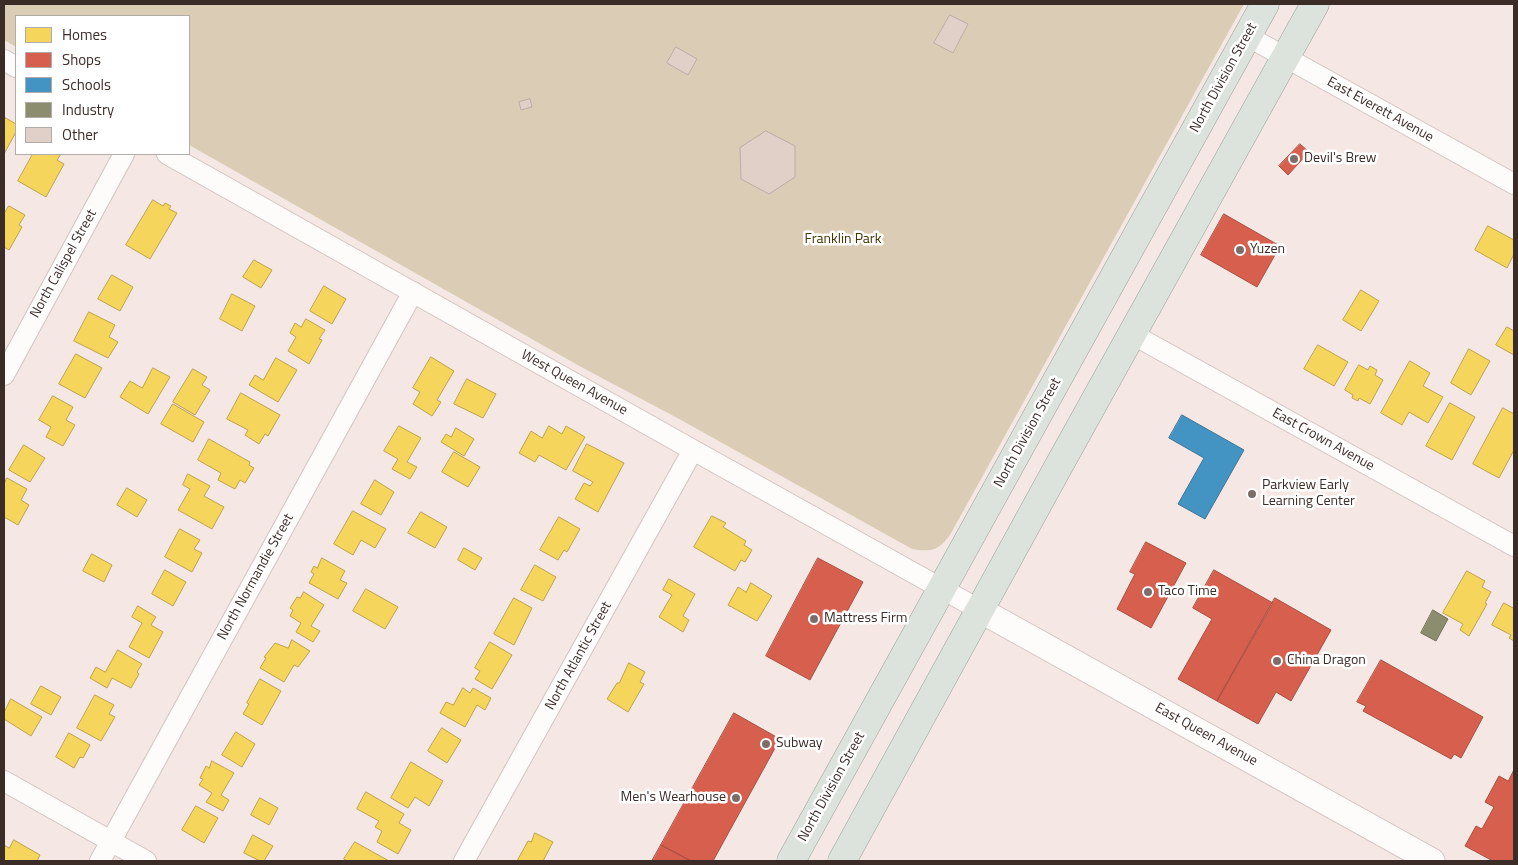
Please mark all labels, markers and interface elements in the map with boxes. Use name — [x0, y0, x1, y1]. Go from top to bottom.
legend — [15, 15, 190, 155]
street label: North Division Street — [1187, 20, 1261, 136]
text: Homes — [62, 23, 107, 46]
text: Shops — [62, 48, 101, 71]
text: Schools — [62, 73, 111, 96]
street label: East Everett Avenue — [1324, 74, 1436, 146]
text: Industry — [62, 98, 114, 121]
text: Other — [62, 123, 98, 146]
place label: Devil's Brew — [1304, 151, 1376, 167]
marker: Devil's Brew — [1288, 153, 1300, 165]
street label: North Calispel Street — [27, 207, 101, 321]
park label: Franklin Park — [805, 232, 881, 248]
place label: Yuzen — [1250, 242, 1285, 258]
marker: Yuzen — [1234, 244, 1246, 256]
street label: West Queen Avenue — [518, 347, 630, 419]
street label: North Division Street — [991, 375, 1065, 491]
street label: East Crown Avenue — [1269, 405, 1377, 475]
place label: Parkview Early Learning Center — [1262, 478, 1355, 511]
marker: Parkview Early Learning Center — [1246, 488, 1258, 500]
street label: North Normandie Street — [214, 511, 298, 643]
place label: Taco Time — [1158, 584, 1217, 600]
marker: Taco Time — [1142, 586, 1154, 598]
street label: North Atlantic Street — [542, 599, 616, 713]
place label: Mattress Firm — [824, 611, 907, 627]
marker: Mattress Firm — [808, 613, 820, 625]
place label: China Dragon — [1287, 653, 1366, 669]
marker: China Dragon — [1271, 655, 1283, 667]
street label: East Queen Avenue — [1152, 700, 1260, 770]
street label: North Division Street — [795, 729, 869, 845]
place label: Subway — [776, 736, 823, 752]
marker: Subway — [760, 738, 772, 750]
place label: Men's Wearhouse — [620, 790, 726, 806]
marker: Men's Wearhouse — [730, 792, 742, 804]

